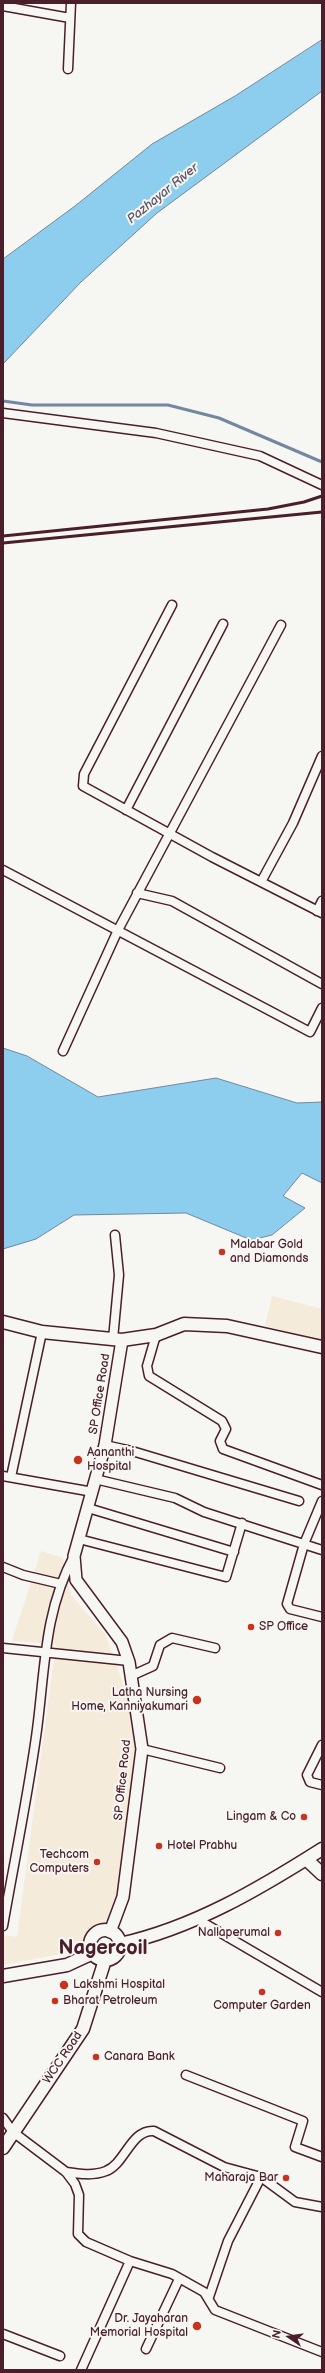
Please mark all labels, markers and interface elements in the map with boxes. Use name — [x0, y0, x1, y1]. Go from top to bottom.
water label: Pazhayar River — [124, 161, 202, 227]
place label: Malabar Gold and Diamonds — [230, 1238, 308, 1266]
marker: Malabar Gold and Diamonds — [217, 1247, 227, 1257]
street label: SP Office Road — [87, 1353, 113, 1435]
place label: Aananthi Hospital — [87, 1446, 134, 1474]
marker: Aananthi Hospital — [72, 1454, 84, 1466]
place label: SP Office — [259, 1620, 308, 1634]
marker: SP Office — [246, 1622, 256, 1632]
place label: Latha Nursing Home, Kanniyakumari — [71, 1686, 188, 1714]
marker: Latha Nursing Home, Kanniyakumari — [191, 1694, 203, 1706]
street label: SP Office Road — [112, 1739, 134, 1821]
place label: Lingam & Co — [226, 1810, 296, 1824]
marker: Lingam & Co — [299, 1812, 309, 1822]
place label: Hotel Prabhu — [167, 1839, 237, 1853]
marker: Hotel Prabhu — [154, 1841, 164, 1851]
place label: Techcom Computers — [29, 1848, 89, 1876]
marker: Techcom Computers — [92, 1857, 102, 1867]
place label: Nallaperumal — [198, 1926, 270, 1940]
marker: Nallaperumal — [273, 1928, 283, 1938]
district label: Nagercoil — [58, 1937, 148, 1961]
place label: Lakshmi Hospital — [73, 1978, 165, 1992]
marker: Lakshmi Hospital — [58, 1979, 70, 1991]
marker: Computer Garden — [257, 1987, 267, 1997]
place label: Bharat Petroleum — [63, 1994, 158, 2008]
marker: Bharat Petroleum — [50, 1996, 60, 2006]
place label: Computer Garden — [213, 1999, 311, 2013]
street label: WCC Road — [40, 2029, 86, 2087]
place label: Canara Bank — [104, 2050, 175, 2064]
marker: Canara Bank — [91, 2052, 101, 2062]
place label: Maharaja Bar — [204, 2171, 278, 2185]
marker: Maharaja Bar — [281, 2173, 291, 2183]
place label: Dr. Jayaharan Memorial Hospital — [90, 2312, 188, 2340]
north arrow — [269, 2317, 309, 2357]
marker: Dr. Jayaharan Memorial Hospital — [191, 2320, 203, 2332]
text: N — [270, 2329, 284, 2340]

